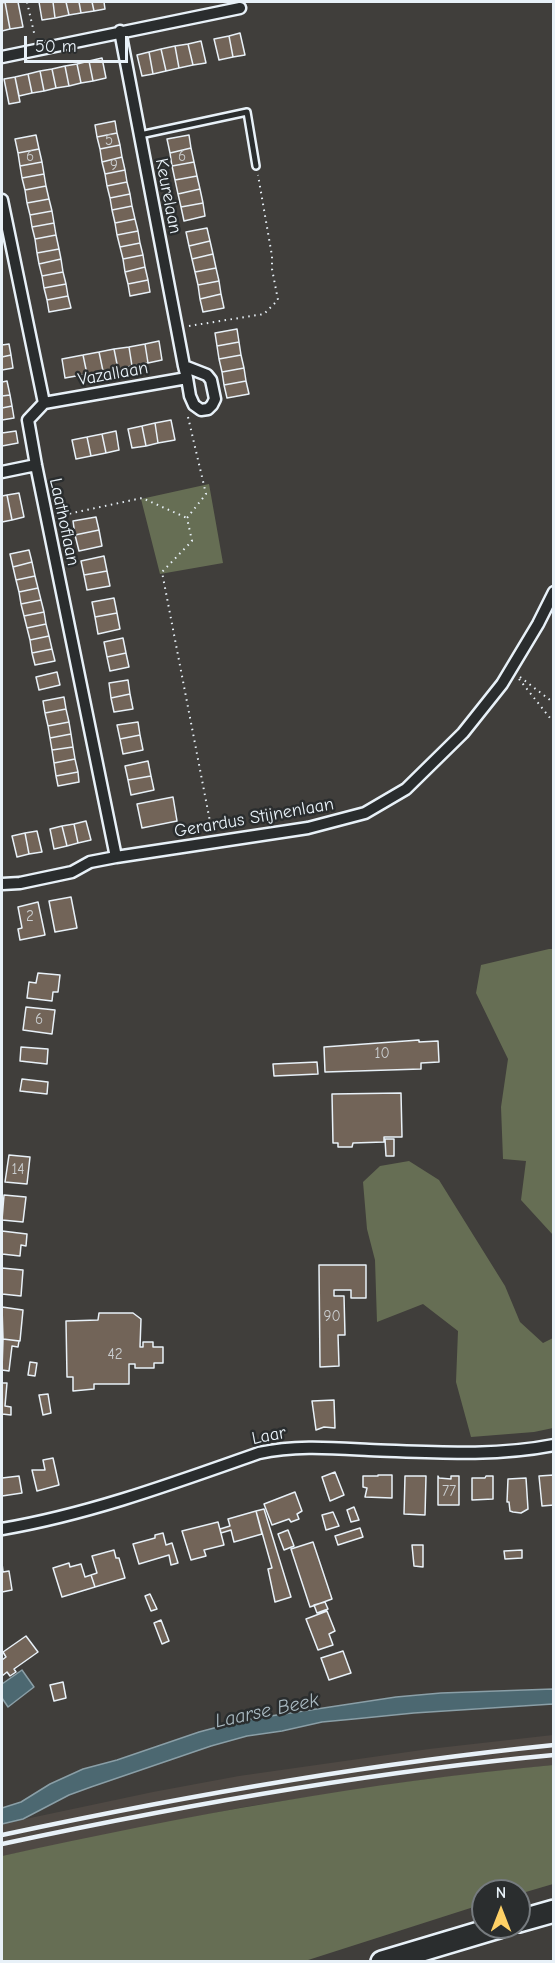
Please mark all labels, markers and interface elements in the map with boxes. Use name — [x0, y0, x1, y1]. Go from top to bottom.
scale bar — [27, 24, 130, 62]
text: 50 m — [35, 36, 77, 57]
house number: 5 — [105, 132, 113, 150]
house number: 6 — [26, 148, 34, 166]
house number: 6 — [178, 148, 186, 166]
street label: Keurelaan — [150, 156, 186, 236]
house number: 9 — [110, 157, 118, 175]
street label: Vazallaan — [76, 357, 150, 391]
street label: Laathoflaan — [44, 476, 84, 568]
street label: Gerardus Stijnenlaan — [173, 793, 335, 843]
house number: 2 — [26, 908, 34, 926]
house number: 6 — [35, 1011, 43, 1029]
house number: 10 — [374, 1045, 390, 1063]
house number: 14 — [11, 1161, 25, 1179]
house number: 90 — [323, 1308, 341, 1326]
house number: 42 — [107, 1346, 123, 1364]
street label: Laar — [250, 1422, 288, 1450]
house number: 77 — [442, 1483, 456, 1501]
water label: Laarse Beek — [213, 1688, 321, 1734]
north arrow — [471, 1879, 531, 1939]
text: N — [496, 1884, 506, 1902]

